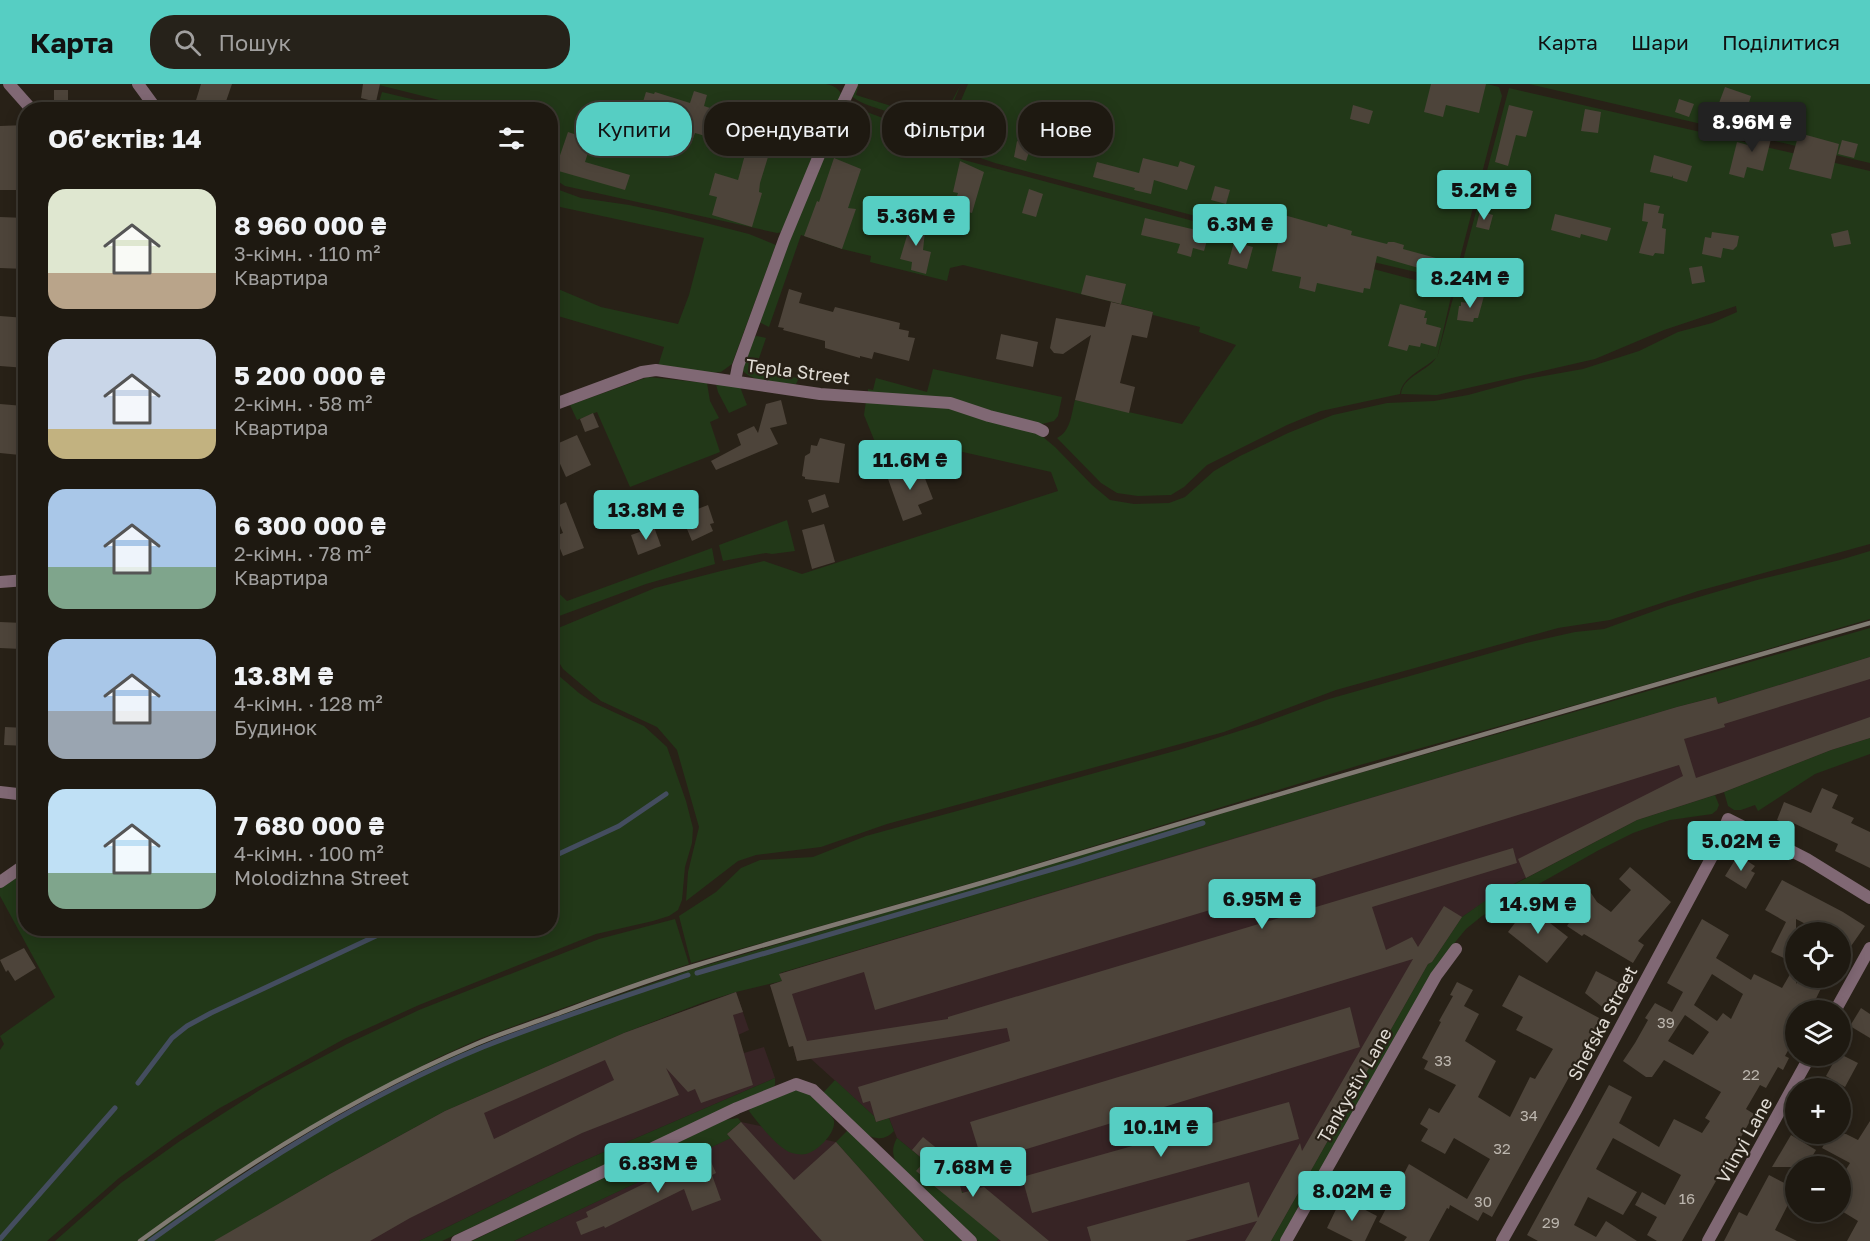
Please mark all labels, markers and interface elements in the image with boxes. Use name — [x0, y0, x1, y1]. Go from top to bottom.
search box — [150, 15, 570, 69]
text: Карта — [30, 26, 114, 59]
icon: search — [171, 26, 204, 59]
text: Пошук — [219, 29, 291, 56]
text: Карта — [1537, 29, 1598, 55]
text: Шари — [1631, 29, 1689, 55]
text: Поділитися — [1722, 29, 1840, 55]
chip: Купити — [576, 102, 692, 156]
chip: Орендувати — [704, 102, 870, 156]
chip: Фільтри — [882, 102, 1006, 156]
chip: Нове — [1018, 102, 1113, 156]
pin: 8.96M ₴ — [1697, 102, 1807, 153]
text: 8.96M ₴ — [1712, 109, 1792, 133]
icon: filters — [495, 122, 528, 155]
text: Об’єктів: 14 — [48, 123, 202, 154]
pin: 5.2M ₴ — [1435, 170, 1533, 221]
text: 5.2M ₴ — [1451, 177, 1517, 201]
pin: 5.36M ₴ — [861, 196, 971, 247]
text: 5.36M ₴ — [877, 203, 955, 227]
pin: 6.3M ₴ — [1191, 204, 1289, 255]
text: 8 960 000 ₴ — [234, 210, 387, 241]
text: 6.3M ₴ — [1207, 211, 1273, 235]
icon: home — [96, 213, 168, 285]
text: 3-кімн. · 110 m² — [234, 241, 380, 265]
pin: 8.24M ₴ — [1415, 258, 1525, 309]
text: Квартира — [234, 265, 328, 289]
text: 8.24M ₴ — [1431, 265, 1509, 289]
street label: Tepla Street — [745, 354, 851, 388]
text: 5 200 000 ₴ — [234, 360, 386, 391]
icon: home — [96, 363, 168, 435]
text: 2-кімн. · 58 m² — [234, 391, 372, 415]
text: Квартира — [234, 415, 328, 439]
pin: 11.6M ₴ — [855, 440, 965, 491]
text: 11.6M ₴ — [873, 447, 947, 471]
pin: 13.8M ₴ — [591, 490, 701, 541]
text: 13.8M ₴ — [608, 497, 684, 521]
text: 6 300 000 ₴ — [234, 510, 386, 541]
icon: home — [96, 513, 168, 585]
text: 2-кімн. · 78 m² — [234, 541, 371, 565]
text: Квартира — [234, 565, 328, 589]
text: 13.8M ₴ — [234, 660, 334, 691]
icon: home — [96, 663, 168, 735]
text: 4-кімн. · 128 m² — [234, 691, 383, 715]
text: Будинок — [234, 715, 317, 739]
text: 7 680 000 ₴ — [234, 810, 384, 841]
icon: home — [96, 813, 168, 885]
pin: 5.02M ₴ — [1686, 821, 1796, 872]
text: 5.02M ₴ — [1702, 828, 1780, 852]
text: 4-кімн. · 100 m² — [234, 841, 384, 865]
text: Molodizhna Street — [234, 865, 409, 889]
pin: 6.95M ₴ — [1207, 879, 1317, 930]
pin: 14.9M ₴ — [1483, 884, 1593, 935]
text: 6.95M ₴ — [1223, 886, 1302, 910]
text: 14.9M ₴ — [1500, 891, 1576, 915]
map controls — [1785, 922, 1851, 1222]
button: locate — [1785, 922, 1851, 988]
street label: Shefska Street — [1562, 962, 1642, 1084]
button: layers — [1785, 1000, 1851, 1066]
house number: 39 — [1657, 1013, 1675, 1031]
street label: Tankystiv Lane — [1312, 1023, 1396, 1147]
house number: 33 — [1434, 1051, 1452, 1069]
house number: 22 — [1742, 1065, 1760, 1083]
button: + — [1785, 1078, 1851, 1144]
street label: Vilnyi Lane — [1711, 1093, 1777, 1187]
house number: 34 — [1520, 1106, 1538, 1124]
pin: 10.1M ₴ — [1106, 1107, 1216, 1158]
text: 10.1M ₴ — [1124, 1114, 1199, 1138]
house number: 32 — [1493, 1139, 1511, 1157]
pin: 6.83M ₴ — [603, 1143, 713, 1194]
pin: 7.68M ₴ — [918, 1147, 1028, 1198]
text: 6.83M ₴ — [618, 1150, 698, 1174]
text: 7.68M ₴ — [934, 1154, 1012, 1178]
button: − — [1785, 1156, 1851, 1222]
pin: 8.02M ₴ — [1297, 1171, 1407, 1222]
text: 8.02M ₴ — [1312, 1178, 1392, 1202]
house number: 16 — [1679, 1189, 1695, 1207]
house number: 30 — [1474, 1192, 1492, 1210]
house number: 29 — [1542, 1213, 1560, 1231]

